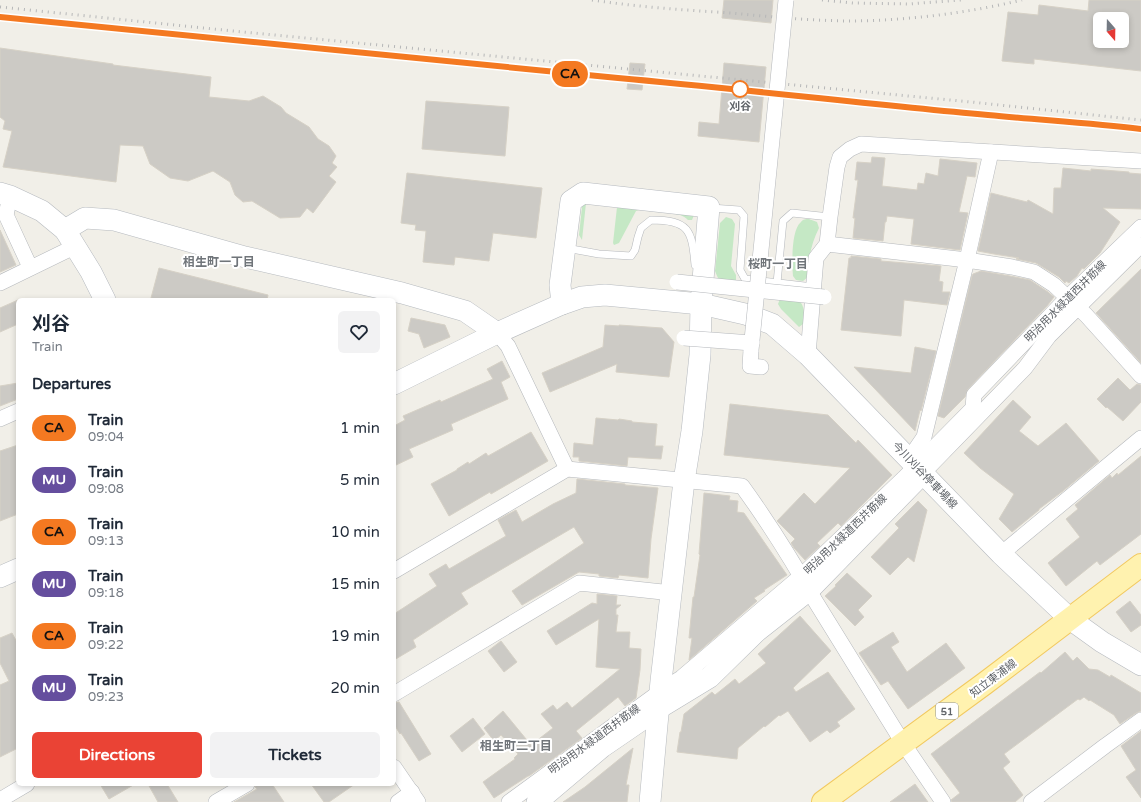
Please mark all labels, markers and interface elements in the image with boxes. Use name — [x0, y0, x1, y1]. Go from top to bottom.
north arrow — [1093, 12, 1129, 48]
map controls — [1093, 12, 1129, 48]
line badge: CA — [552, 61, 588, 87]
text: CA — [560, 65, 580, 82]
marker: 刈谷 — [731, 80, 749, 98]
place label: 刈谷 — [729, 100, 751, 113]
district label: 相生町一丁目 — [183, 255, 255, 269]
district label: 桜町一丁目 — [748, 257, 808, 271]
street label: 明治用水緑道西井筋線 — [1022, 258, 1109, 345]
button: heart — [338, 311, 380, 353]
text: 刈谷 — [32, 313, 70, 335]
text: Train — [32, 339, 63, 355]
text: Departures — [32, 375, 111, 393]
text: Train — [88, 411, 123, 429]
text: CA — [44, 419, 64, 436]
text: 1 min — [340, 419, 380, 437]
text: 09:04 — [88, 429, 124, 445]
street label: 今川刈谷停車場線 — [889, 439, 960, 512]
text: Train — [88, 463, 123, 481]
text: MU — [42, 471, 66, 488]
text: 5 min — [340, 471, 380, 489]
text: 09:08 — [88, 481, 124, 497]
street label: 明治用水緑道西井筋線 — [801, 491, 889, 577]
text: Train — [88, 515, 123, 533]
text: CA — [44, 523, 64, 540]
text: 10 min — [331, 523, 380, 541]
text: 09:13 — [88, 533, 124, 549]
text: Train — [88, 567, 123, 585]
text: MU — [42, 575, 66, 592]
text: 15 min — [331, 575, 380, 593]
text: 09:18 — [88, 585, 124, 601]
text: Train — [88, 619, 123, 637]
text: CA — [44, 627, 64, 644]
text: 19 min — [331, 627, 380, 645]
text: 09:22 — [88, 637, 124, 653]
street label: 知立東浦線 — [967, 657, 1019, 700]
text: Train — [88, 671, 123, 689]
text: MU — [42, 679, 66, 696]
text: 20 min — [331, 679, 380, 697]
text: 09:23 — [88, 689, 124, 705]
street label: 明治用水緑道西井筋線 — [546, 702, 643, 777]
road number: 51 — [936, 703, 958, 719]
button: Directions — [32, 732, 202, 778]
button: Tickets — [210, 732, 380, 778]
district label: 相生町二丁目 — [480, 739, 552, 753]

